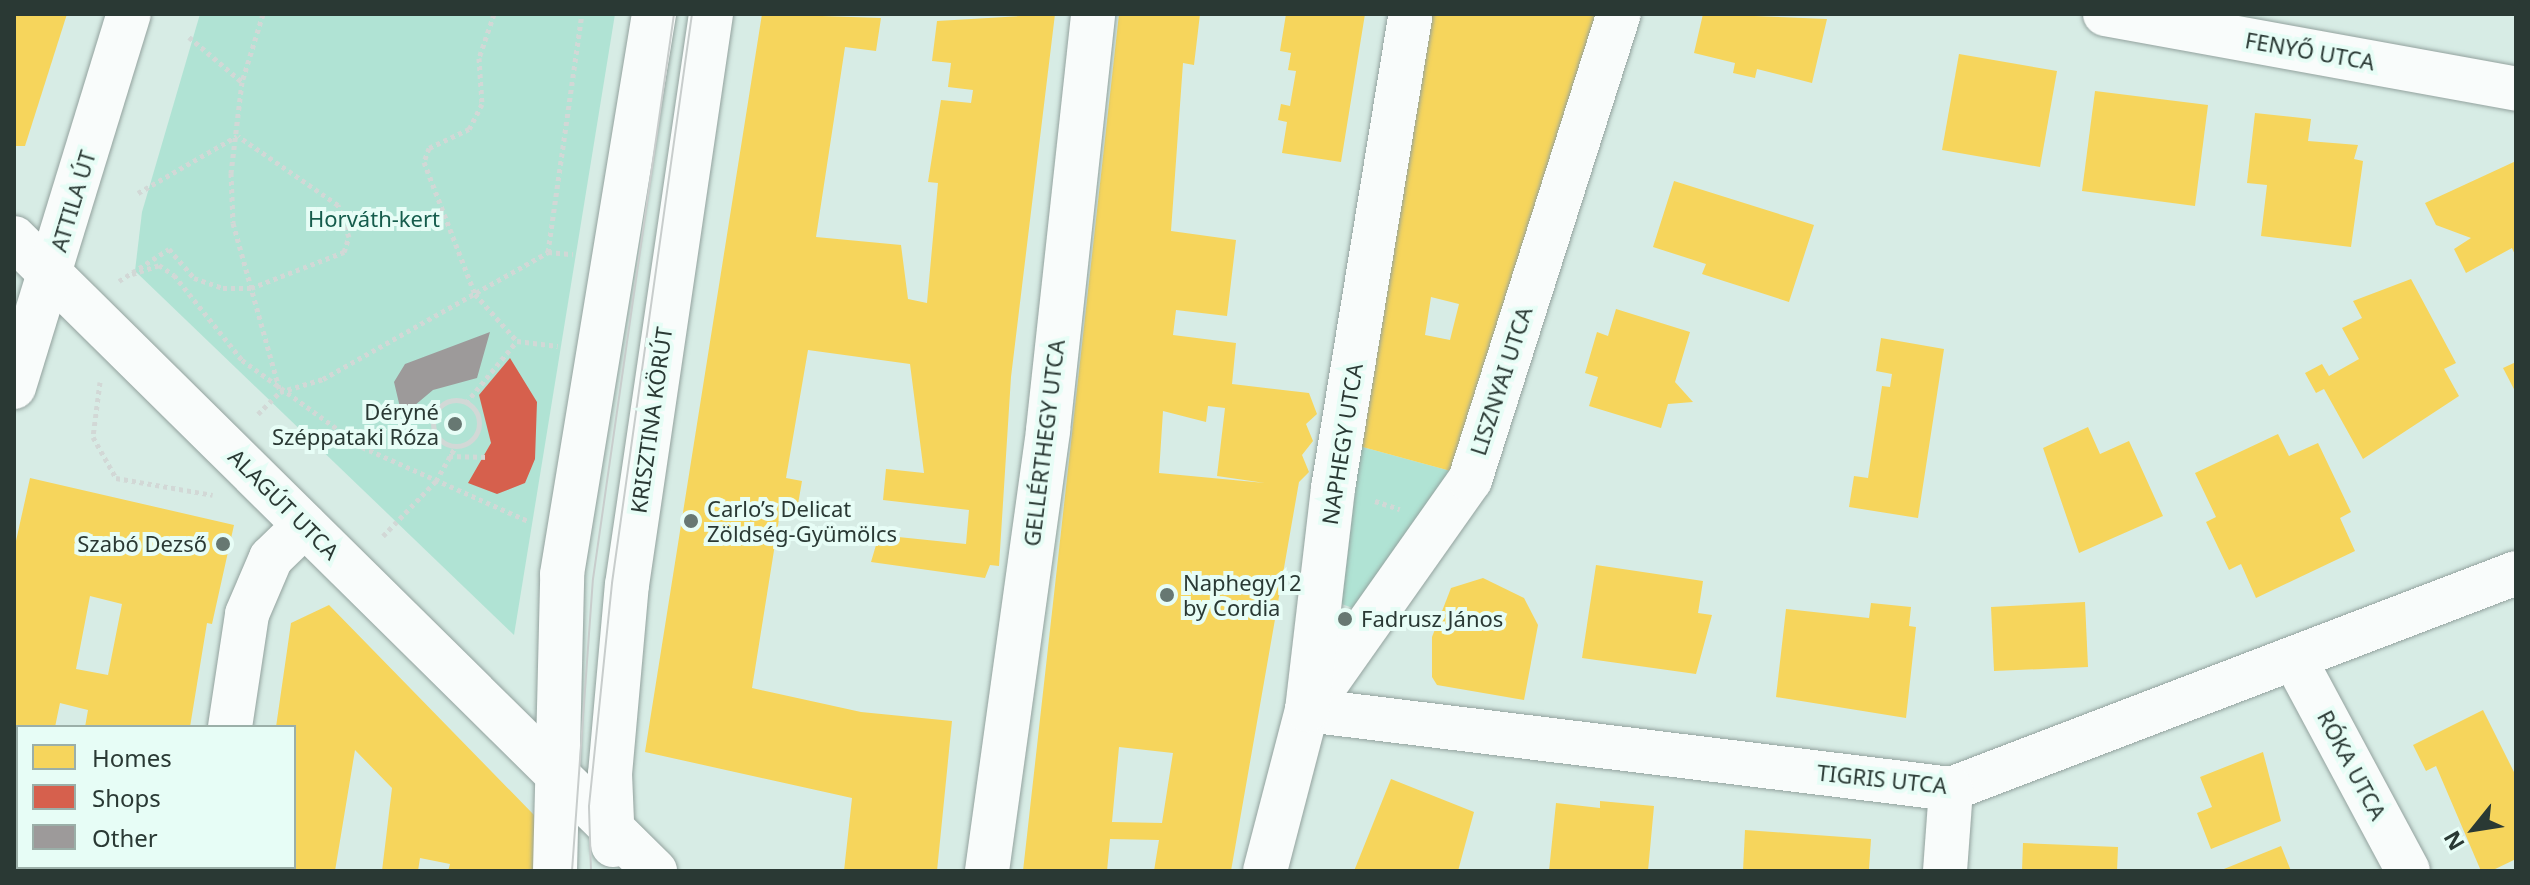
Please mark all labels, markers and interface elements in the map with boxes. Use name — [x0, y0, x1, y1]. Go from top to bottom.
street label: FENYŐ UTCA — [2243, 27, 2377, 75]
street label: ATTILA ÚT — [45, 147, 101, 255]
park label: Horváth-kert — [308, 206, 440, 232]
street label: LISZNYAI UTCA — [1465, 303, 1537, 459]
street label: KRISZTINA KÖRÚT — [625, 325, 677, 515]
street label: GELLÉRTHEGY UTCA — [1018, 338, 1070, 548]
street label: NAPHEGY UTCA — [1316, 362, 1368, 526]
place label: Déryné Széppataki Róza — [272, 398, 439, 450]
marker: Déryné Széppataki Róza — [446, 415, 464, 433]
street label: ALAGÚT UTCA — [223, 443, 345, 565]
place label: Carlo’s Delicat Zöldség-Gyümölcs — [707, 495, 897, 546]
marker: Carlo’s Delicat Zöldség-Gyümölcs — [682, 512, 700, 530]
place label: Szabó Dezső — [77, 531, 207, 557]
marker: Szabó Dezső — [214, 535, 232, 553]
place label: Naphegy12 by Cordia — [1183, 569, 1302, 620]
marker: Naphegy12 by Cordia — [1158, 586, 1176, 604]
place label: Fadrusz János — [1361, 606, 1503, 632]
marker: Fadrusz János — [1336, 610, 1354, 628]
street label: RÓKA UTCA — [2312, 706, 2392, 824]
legend — [16, 725, 296, 869]
text: Homes — [92, 741, 172, 774]
street label: TIGRIS UTCA — [1816, 759, 1948, 799]
text: Shops — [92, 781, 161, 814]
north arrow — [2434, 789, 2514, 869]
text: Other — [92, 821, 158, 854]
text: N — [2436, 826, 2471, 856]

